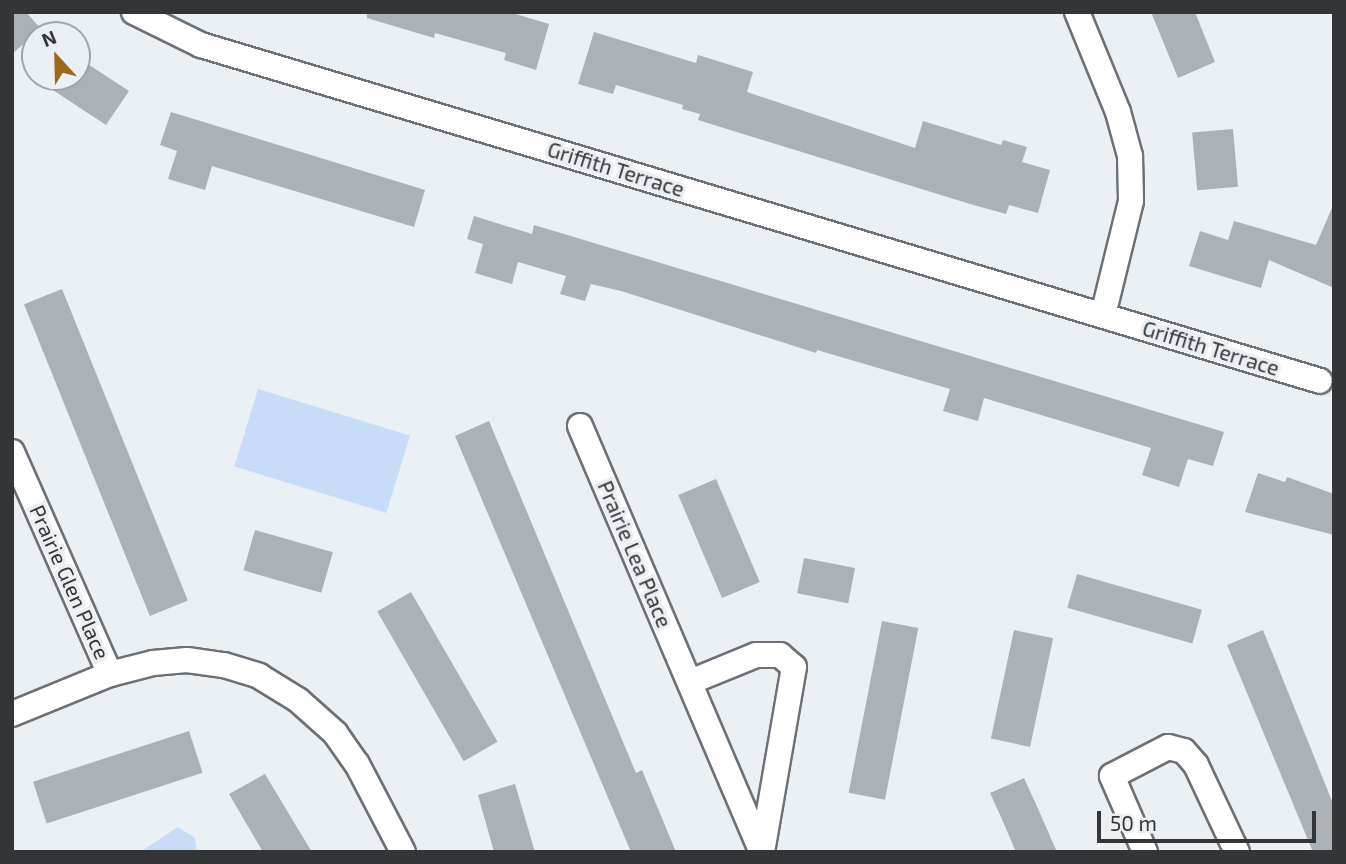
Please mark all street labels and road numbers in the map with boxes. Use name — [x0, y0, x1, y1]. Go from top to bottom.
street label: Griffith Terrace — [544, 136, 688, 202]
street label: Griffith Terrace — [1139, 315, 1283, 381]
street label: Prairie Lea Place — [593, 477, 677, 631]
street label: Prairie Glen Place — [25, 501, 115, 663]

